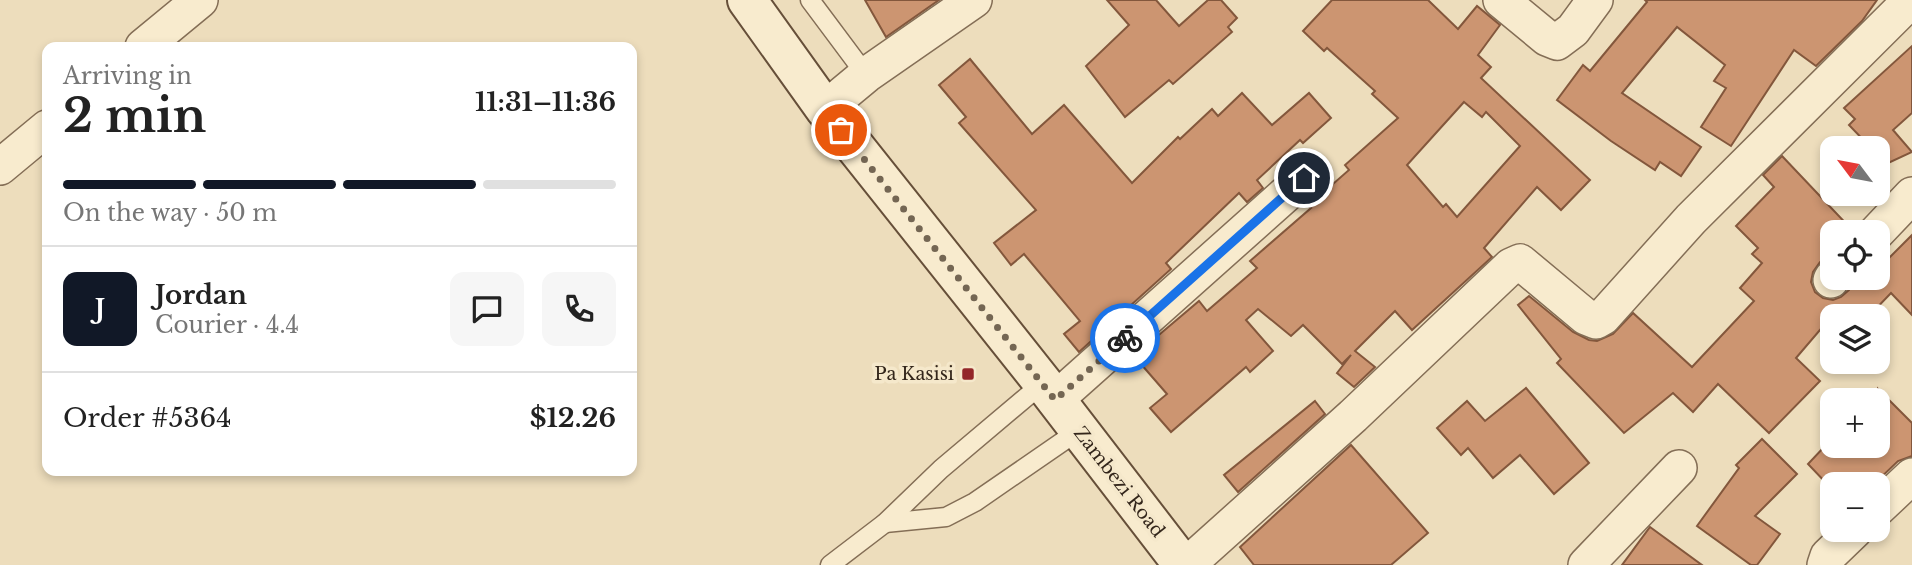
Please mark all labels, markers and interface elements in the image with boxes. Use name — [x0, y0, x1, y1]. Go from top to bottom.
text: Arriving in — [63, 62, 192, 90]
text: 11:31–11:36 — [475, 86, 616, 118]
text: 2 min — [63, 87, 206, 144]
pin — [811, 100, 871, 160]
icon: bag — [822, 111, 860, 149]
north arrow — [1820, 136, 1890, 206]
map controls — [1820, 136, 1890, 542]
pin — [1274, 148, 1334, 208]
icon: home — [1285, 159, 1323, 197]
text: On the way · 50 m — [63, 199, 277, 227]
button: locate — [1820, 220, 1890, 290]
button: chat — [450, 272, 524, 346]
button: phone — [542, 272, 616, 346]
text: Jordan — [155, 279, 247, 311]
text: J — [95, 293, 105, 325]
courier — [1090, 303, 1160, 373]
button: layers — [1820, 304, 1890, 374]
text: Courier · 4.4 — [155, 311, 299, 339]
icon: bike — [1106, 319, 1144, 357]
place label: Pa Kasisi — [874, 363, 954, 385]
marker: Pa Kasisi — [960, 366, 976, 382]
button: + — [1820, 388, 1890, 458]
text: Order #5364 — [63, 402, 231, 434]
text: $12.26 — [530, 402, 616, 434]
street label: Zambezi Road — [1069, 422, 1169, 542]
button: − — [1820, 472, 1890, 542]

